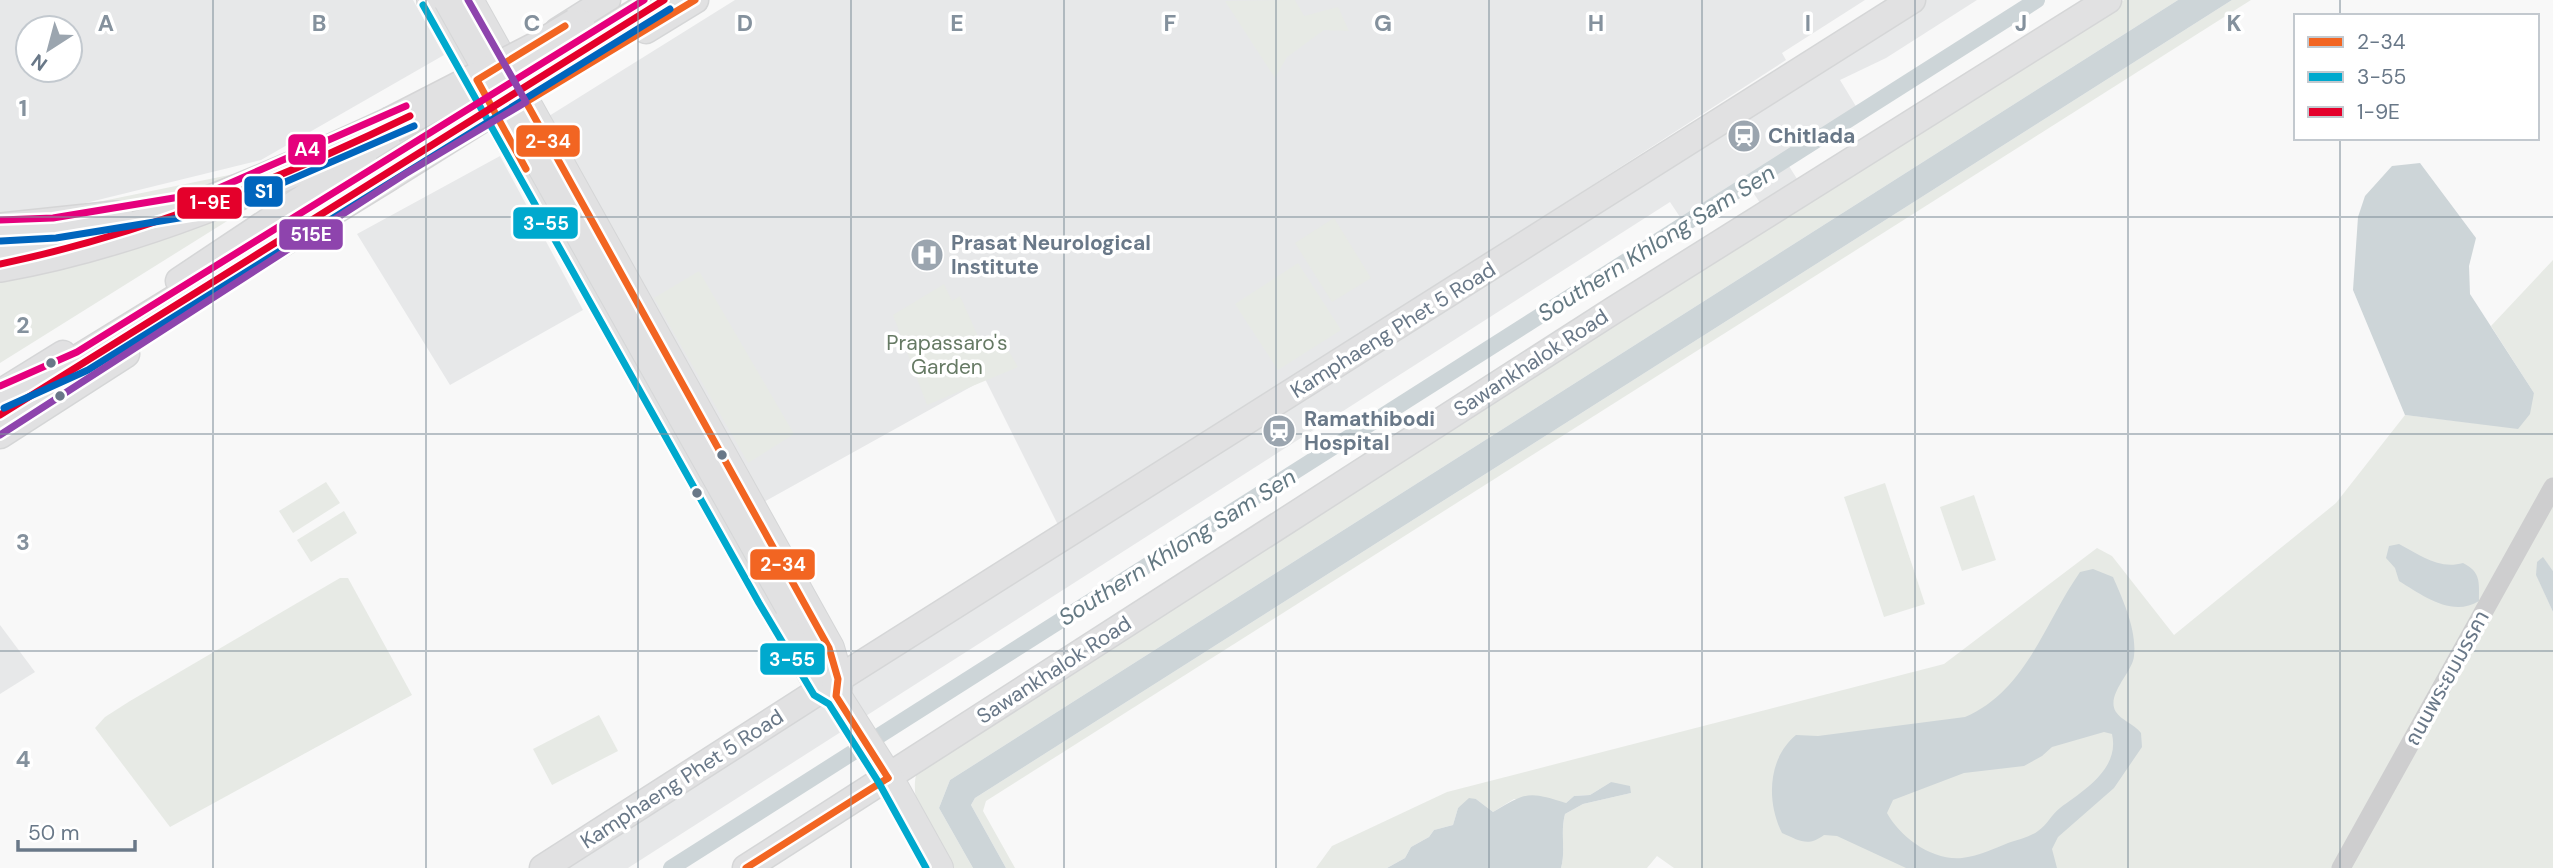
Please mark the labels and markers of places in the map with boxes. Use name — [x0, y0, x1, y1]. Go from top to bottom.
station icon: Chitlada — [1725, 117, 1763, 155]
place label: Chitlada — [1768, 122, 1855, 150]
place label: Prasat Neurological Institute — [951, 229, 1151, 281]
hospital icon: Prasat Neurological Institute — [908, 236, 946, 274]
unlabelled marker — [44, 356, 58, 370]
unlabelled marker — [53, 389, 67, 403]
place label: Ramathibodi Hospital — [1304, 405, 1435, 457]
station icon: Ramathibodi Hospital — [1260, 412, 1298, 450]
unlabelled marker — [715, 448, 729, 462]
unlabelled marker — [690, 486, 704, 500]

